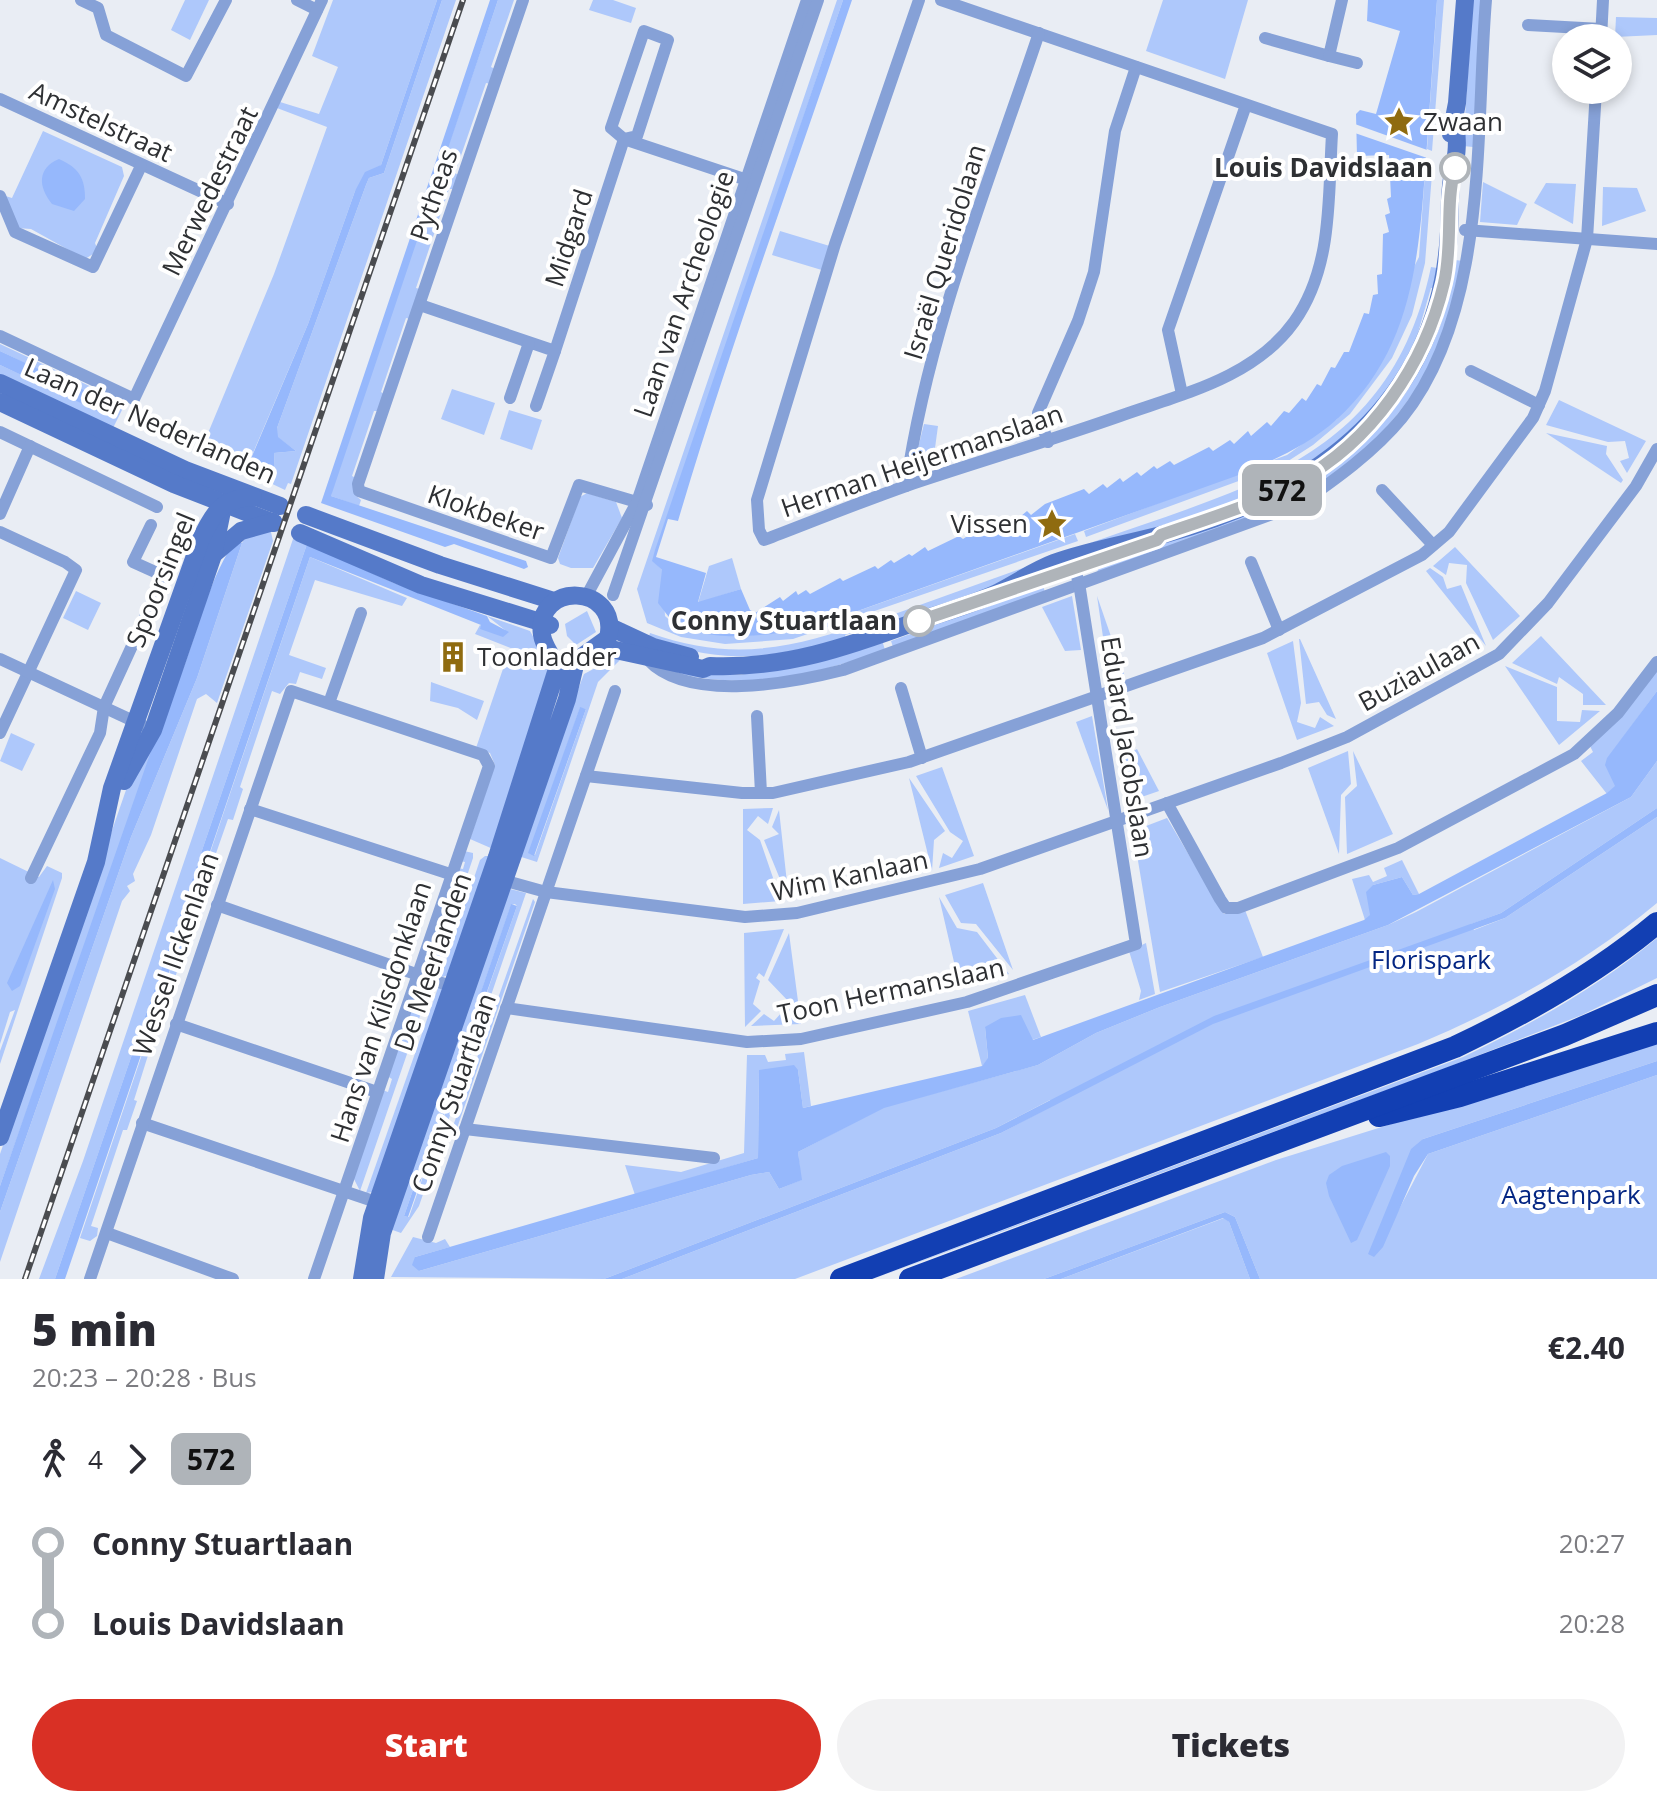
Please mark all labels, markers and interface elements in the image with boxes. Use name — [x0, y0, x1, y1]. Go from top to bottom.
map controls — [1552, 24, 1632, 104]
button: layers — [1552, 24, 1632, 104]
street label: Amstelstraat — [24, 72, 179, 170]
street label: Merwedestraat — [153, 100, 266, 281]
place label: Zwaan — [1423, 103, 1503, 139]
place icon: Zwaan — [1382, 105, 1416, 139]
street label: Israël Queridolaan — [894, 140, 994, 364]
street label: Pytheas — [401, 144, 466, 246]
place label: Louis Davidslaan — [1214, 149, 1433, 185]
marker: Louis Davidslaan — [1440, 153, 1470, 183]
street label: Laan van Archeologie — [624, 166, 742, 422]
street label: Midgard — [535, 184, 601, 291]
street label: Laan der Nederlanden — [19, 348, 282, 492]
street label: Herman Heijermanslaan — [776, 395, 1067, 525]
line badge: 572 — [1236, 464, 1328, 516]
text: 572 — [1258, 471, 1306, 509]
street label: Klokbeker — [423, 475, 550, 549]
place label: Vissen — [951, 505, 1028, 541]
street label: Spoorsingel — [117, 507, 203, 652]
place icon: Vissen — [1035, 507, 1069, 541]
place label: Conny Stuartlaan — [671, 602, 897, 638]
marker: Conny Stuartlaan — [904, 606, 934, 636]
street label: Buziaulaan — [1351, 623, 1486, 719]
street label: Eduard Jacobslaan — [1093, 634, 1163, 860]
place label: Toonladder — [477, 638, 617, 674]
building icon: Toonladder — [436, 640, 470, 674]
street label: Wim Kanlaan — [768, 841, 931, 909]
street label: Wessel Ilckenlaan — [123, 847, 227, 1060]
street label: De Meerlanden — [385, 867, 479, 1056]
street label: Hans van Kilsdonklaan — [321, 876, 439, 1147]
park label: Florispark — [1371, 941, 1491, 977]
street label: Toon Hermanslaan — [774, 948, 1007, 1032]
street label: Conny Stuartlaan — [402, 988, 504, 1197]
park label: Aagtenpark — [1501, 1176, 1641, 1212]
text: 5 min — [32, 1299, 157, 1359]
text: €2.40 — [1548, 1327, 1625, 1368]
text: 20:23 – 20:28 · Bus — [32, 1359, 257, 1395]
icon: walk — [32, 1437, 76, 1481]
icon: forward — [115, 1437, 159, 1481]
text: 572 — [187, 1440, 235, 1478]
text: 4 — [88, 1441, 103, 1477]
text: Conny Stuartlaan — [92, 1523, 353, 1564]
text: 20:27 — [1559, 1525, 1625, 1561]
text: Louis Davidslaan — [92, 1603, 345, 1644]
text: 20:28 — [1559, 1605, 1625, 1641]
button: Start — [32, 1699, 821, 1791]
button: Tickets — [837, 1699, 1625, 1791]

